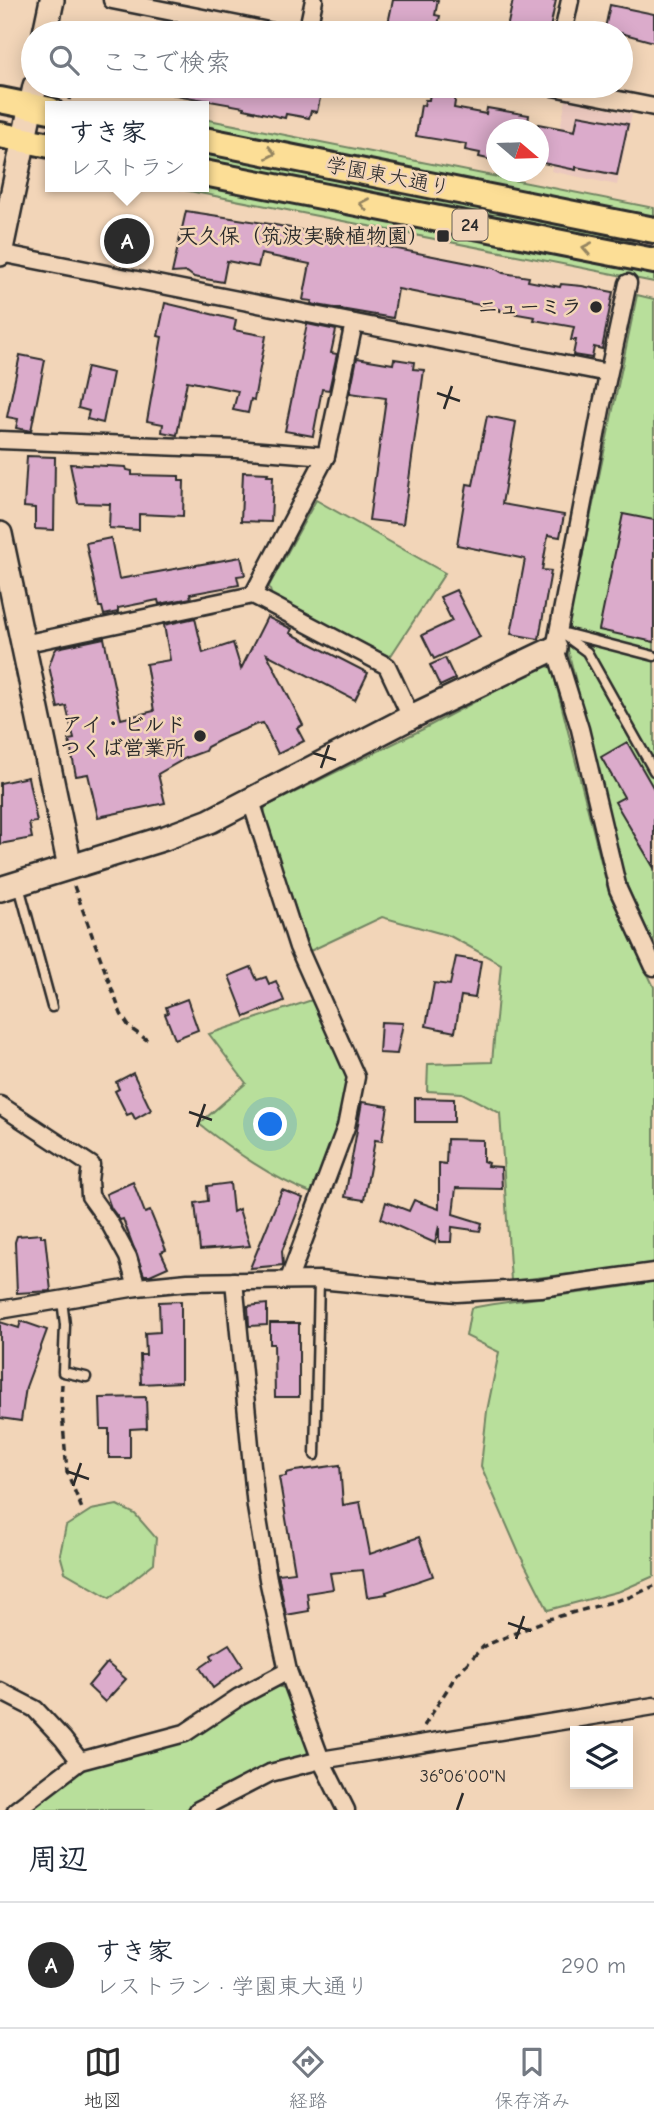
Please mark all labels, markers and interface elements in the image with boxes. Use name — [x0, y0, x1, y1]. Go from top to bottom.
search box — [21, 21, 633, 98]
icon: search — [45, 41, 83, 79]
text: ここで検索 — [101, 48, 231, 78]
popup — [45, 101, 209, 192]
text: すき家 — [69, 118, 147, 148]
north arrow — [486, 119, 549, 182]
one-way arrow — [265, 145, 277, 160]
street label: 学園東大通り — [324, 152, 452, 200]
text: レストラン — [69, 154, 185, 181]
one-way arrow — [358, 197, 370, 212]
road number: 24 — [452, 210, 488, 241]
pin: A — [104, 215, 150, 267]
place label: 天久保（筑波実験植物園） — [177, 224, 429, 248]
marker: 天久保（筑波実験植物園） — [435, 228, 451, 244]
one-way arrow — [581, 242, 593, 257]
place label: ニューミラ — [477, 295, 582, 319]
marker: ニューミラ — [588, 299, 604, 315]
place label: アイ・ビルド つくば営業所 — [60, 712, 186, 760]
marker: アイ・ビルド つくば営業所 — [192, 728, 208, 744]
your location — [253, 1107, 287, 1141]
map controls — [570, 1726, 633, 1789]
button: layers — [570, 1726, 633, 1789]
text: 36°06'00"N — [420, 1766, 506, 1787]
text: 周辺 — [28, 1842, 88, 1877]
text: すき家 — [95, 1937, 173, 1967]
text: A — [45, 1952, 57, 1979]
text: 290 m — [561, 1952, 626, 1979]
text: レストラン · 学園東大通り — [95, 1973, 369, 2000]
tab: 地図 — [84, 2043, 122, 2112]
tab: 経路 — [289, 2043, 327, 2112]
tab: 保存済み — [494, 2043, 570, 2112]

